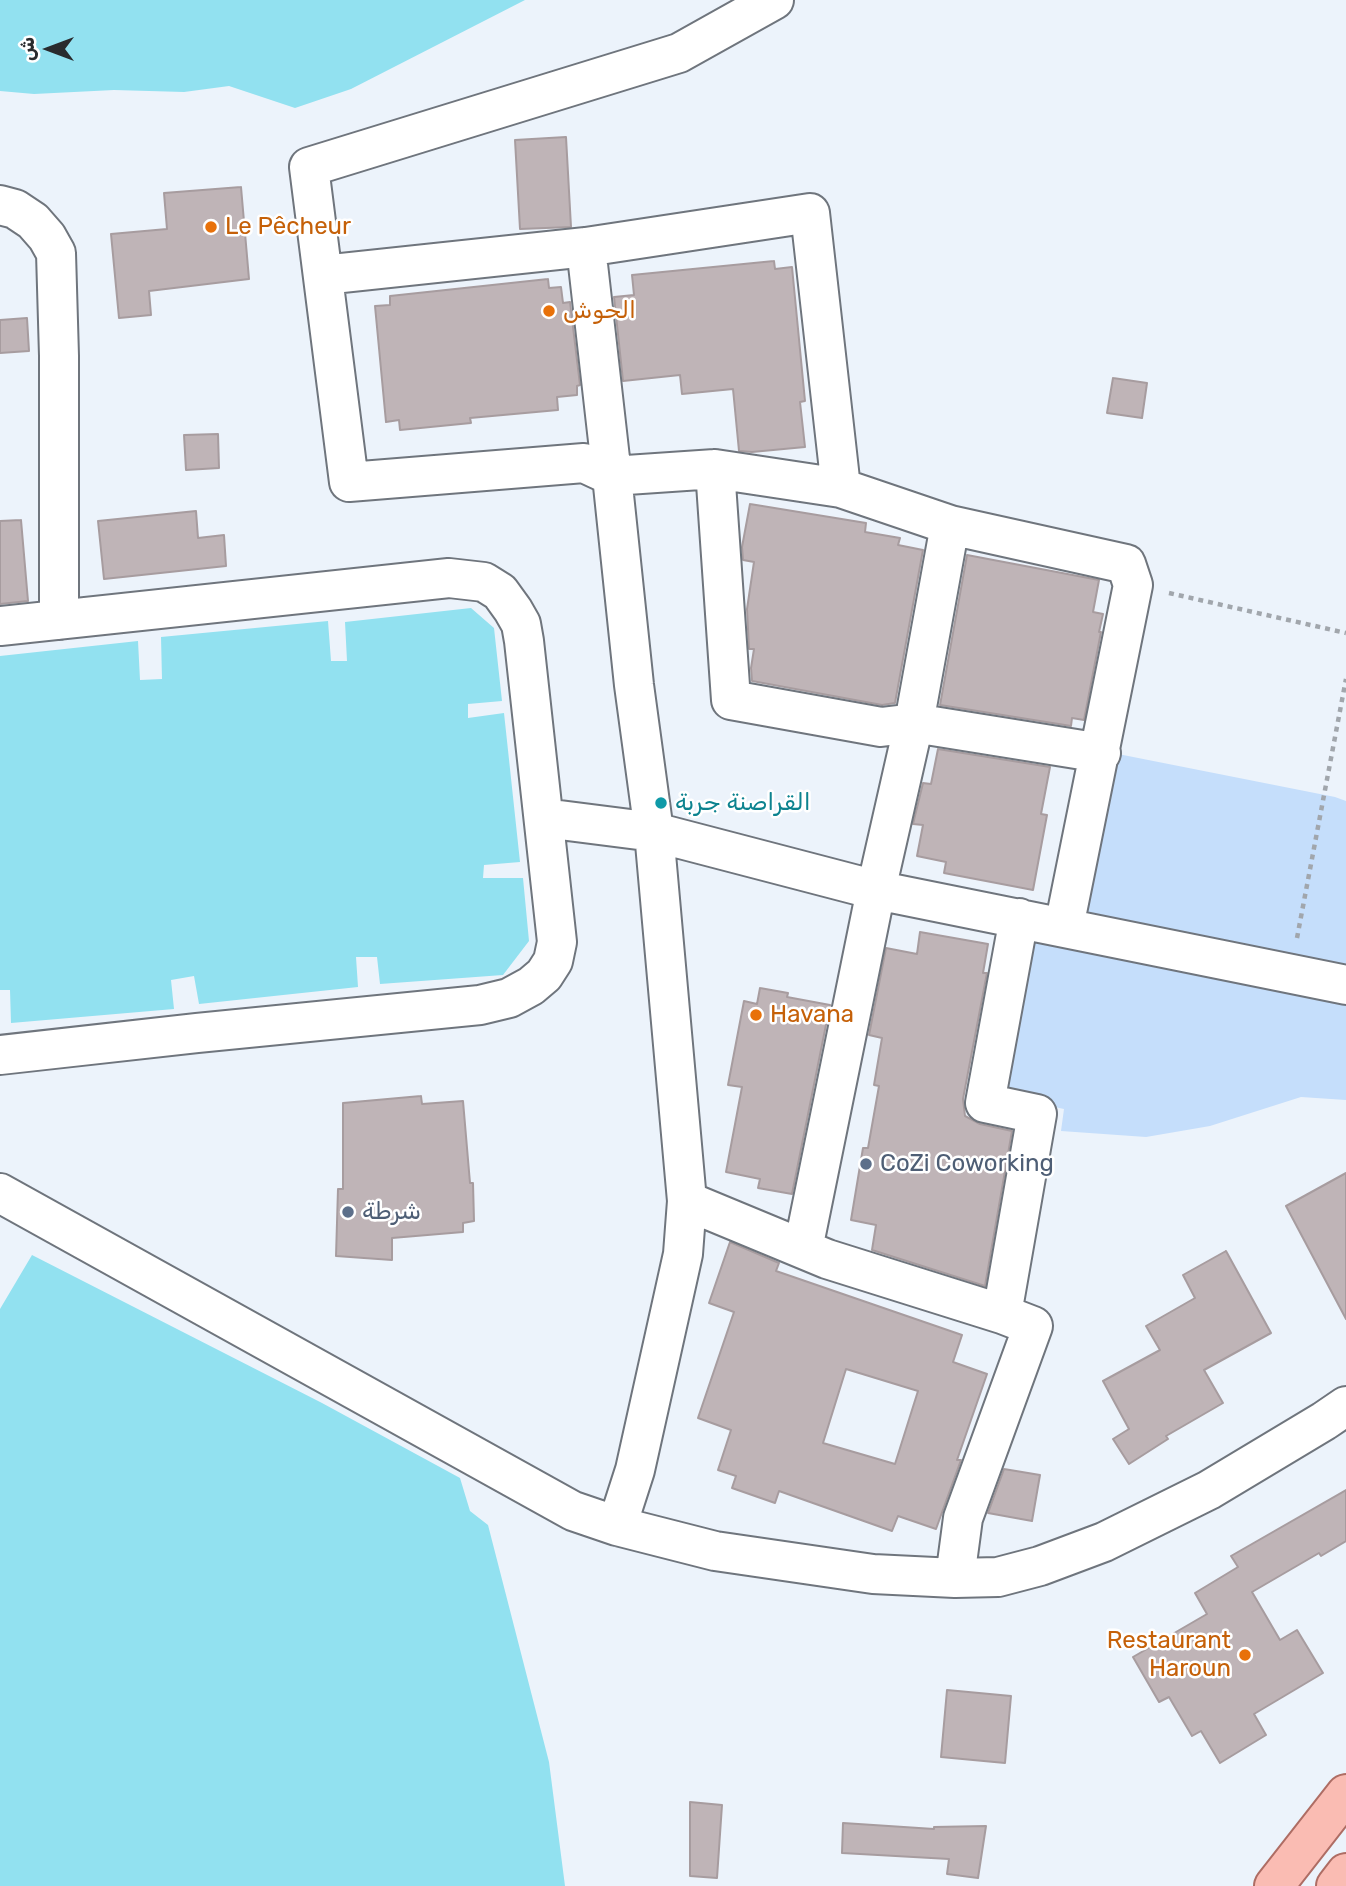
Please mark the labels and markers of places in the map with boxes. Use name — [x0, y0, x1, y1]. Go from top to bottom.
place label: Le Pêcheur — [225, 213, 351, 241]
marker: Le Pêcheur — [203, 219, 219, 235]
place label: الحوش — [563, 297, 636, 325]
marker: الحوش — [541, 303, 557, 319]
place label: القراصنة جربة — [675, 789, 811, 817]
marker: القراصنة جربة — [653, 795, 669, 811]
place label: Havana — [770, 1001, 854, 1029]
marker: Havana — [748, 1007, 764, 1023]
place label: CoZi Coworking — [880, 1150, 1054, 1178]
marker: CoZi Coworking — [858, 1156, 874, 1172]
place label: شرطة — [362, 1198, 421, 1226]
marker: شرطة — [340, 1204, 356, 1220]
place label: Restaurant Haroun — [1107, 1627, 1231, 1683]
marker: Restaurant Haroun — [1237, 1647, 1253, 1663]

